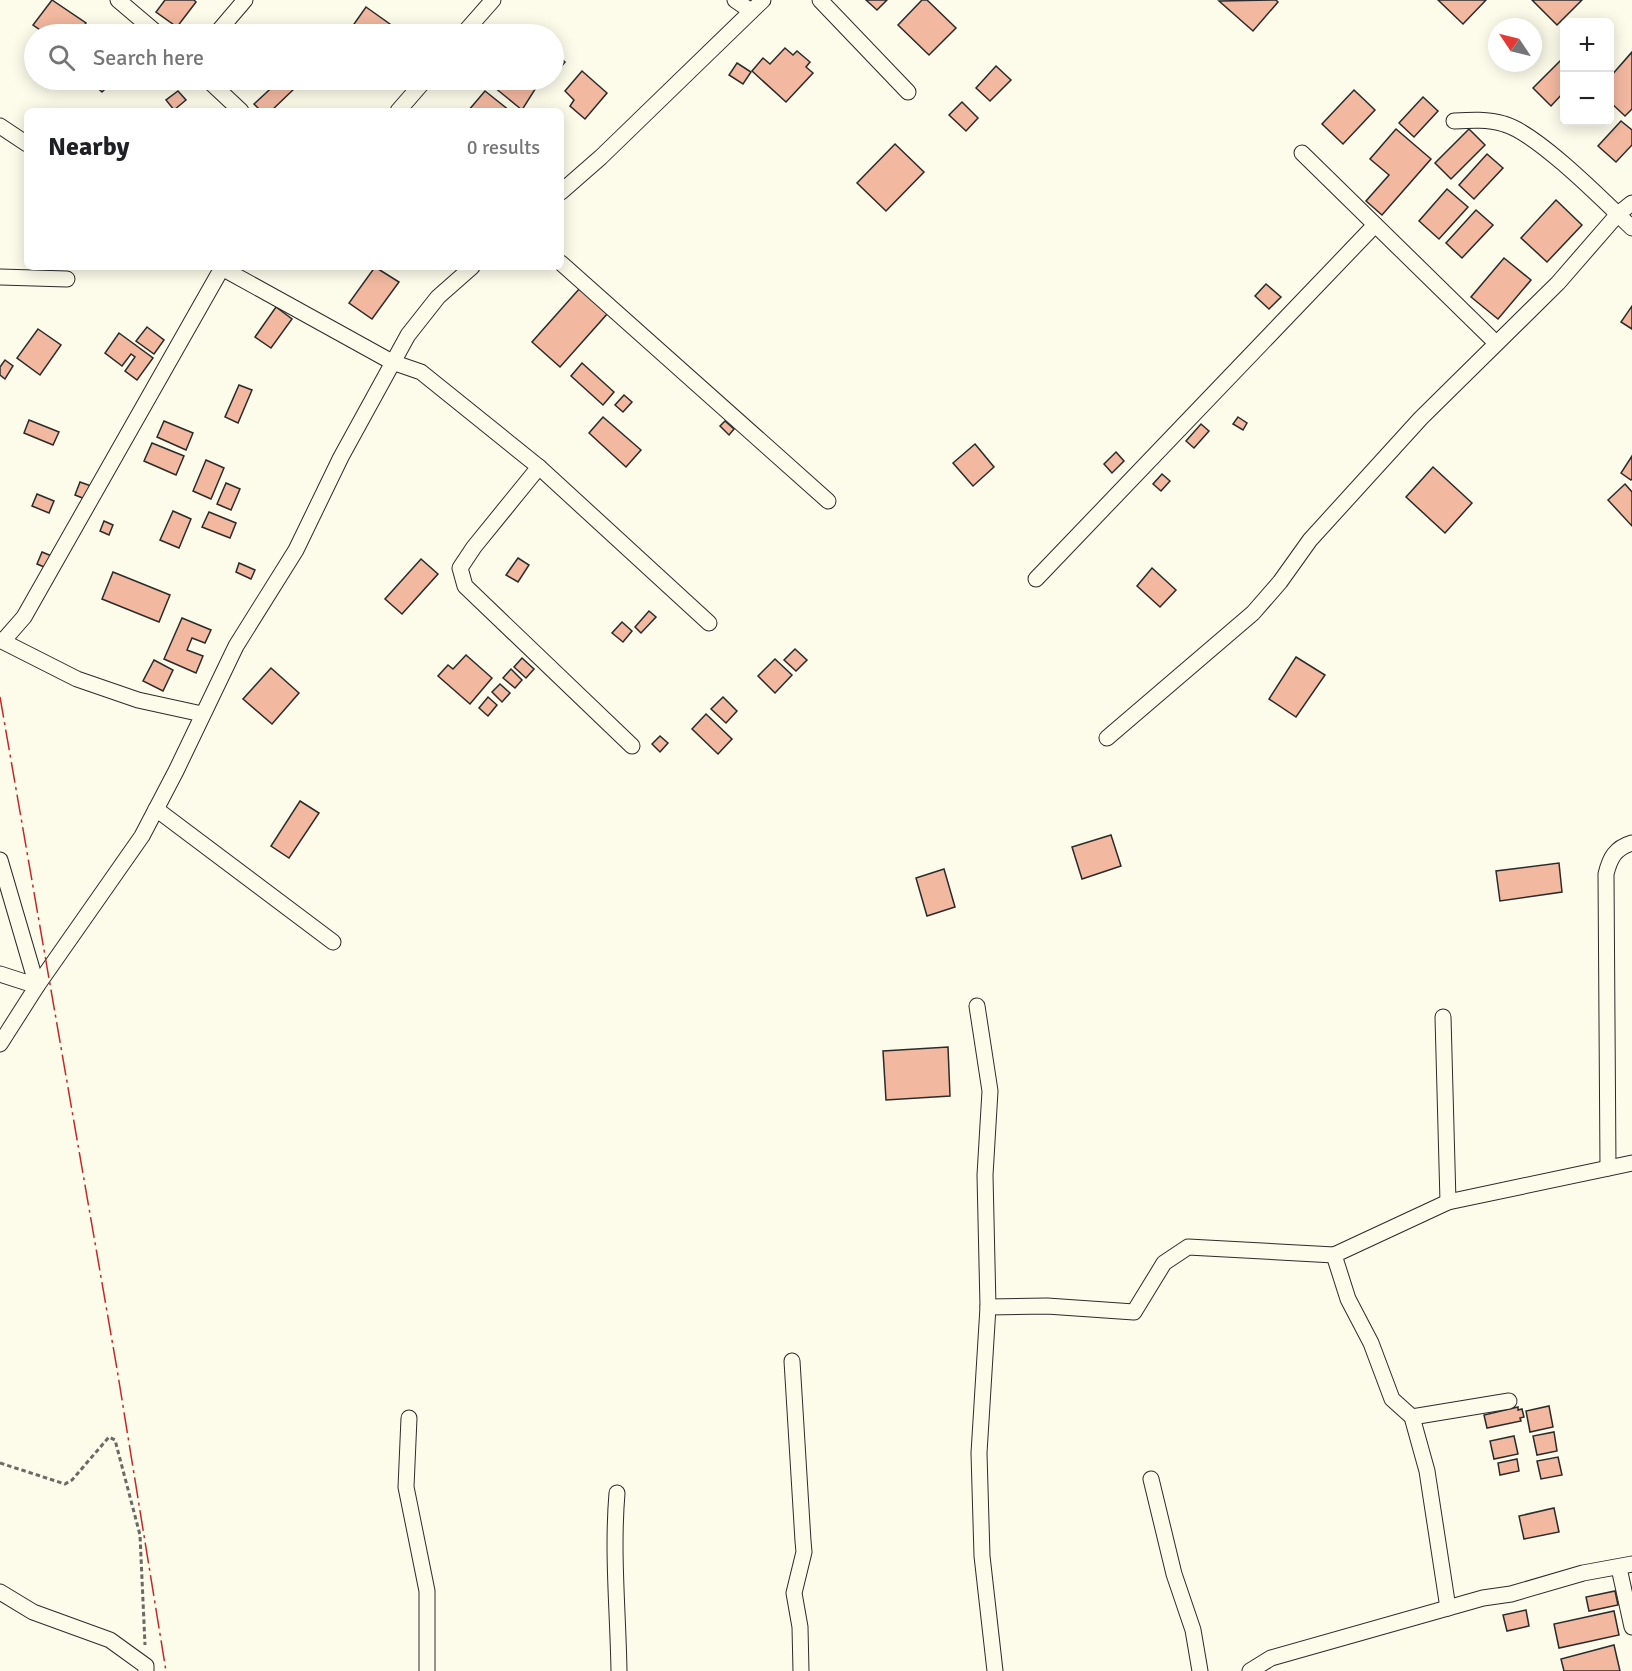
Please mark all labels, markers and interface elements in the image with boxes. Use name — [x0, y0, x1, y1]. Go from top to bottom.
north arrow — [1488, 18, 1542, 72]
map controls — [1560, 18, 1614, 126]
button: + — [1560, 18, 1614, 72]
search box — [24, 24, 564, 90]
icon: search — [45, 41, 78, 74]
text: Search here — [93, 44, 204, 71]
button: − — [1560, 72, 1614, 126]
text: Nearby — [48, 131, 129, 163]
text: 0 results — [467, 135, 540, 160]

